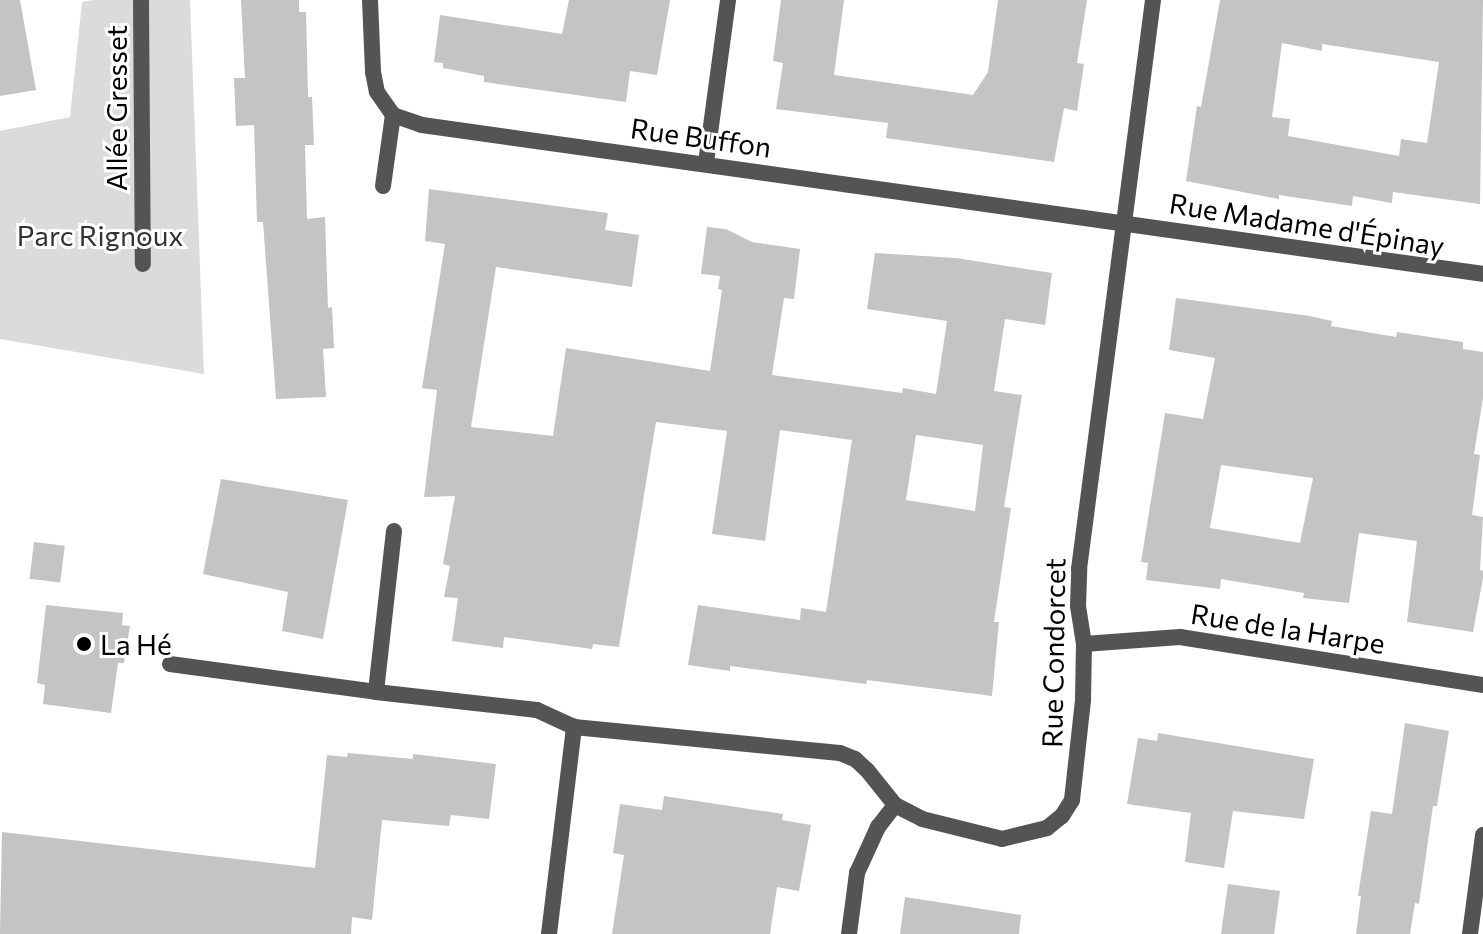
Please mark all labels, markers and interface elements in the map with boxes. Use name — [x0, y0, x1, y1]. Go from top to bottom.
street label: Allée Gresset — [99, 25, 133, 191]
street label: Rue Buffon — [629, 111, 773, 163]
street label: Rue Madame d'Épinay — [1167, 186, 1447, 262]
park label: Parc Rignoux — [17, 218, 183, 252]
street label: Rue Condorcet — [1035, 558, 1071, 748]
street label: Rue de la Harpe — [1189, 596, 1387, 660]
place label: La Hé — [100, 627, 172, 661]
marker: La Hé — [75, 635, 93, 653]

